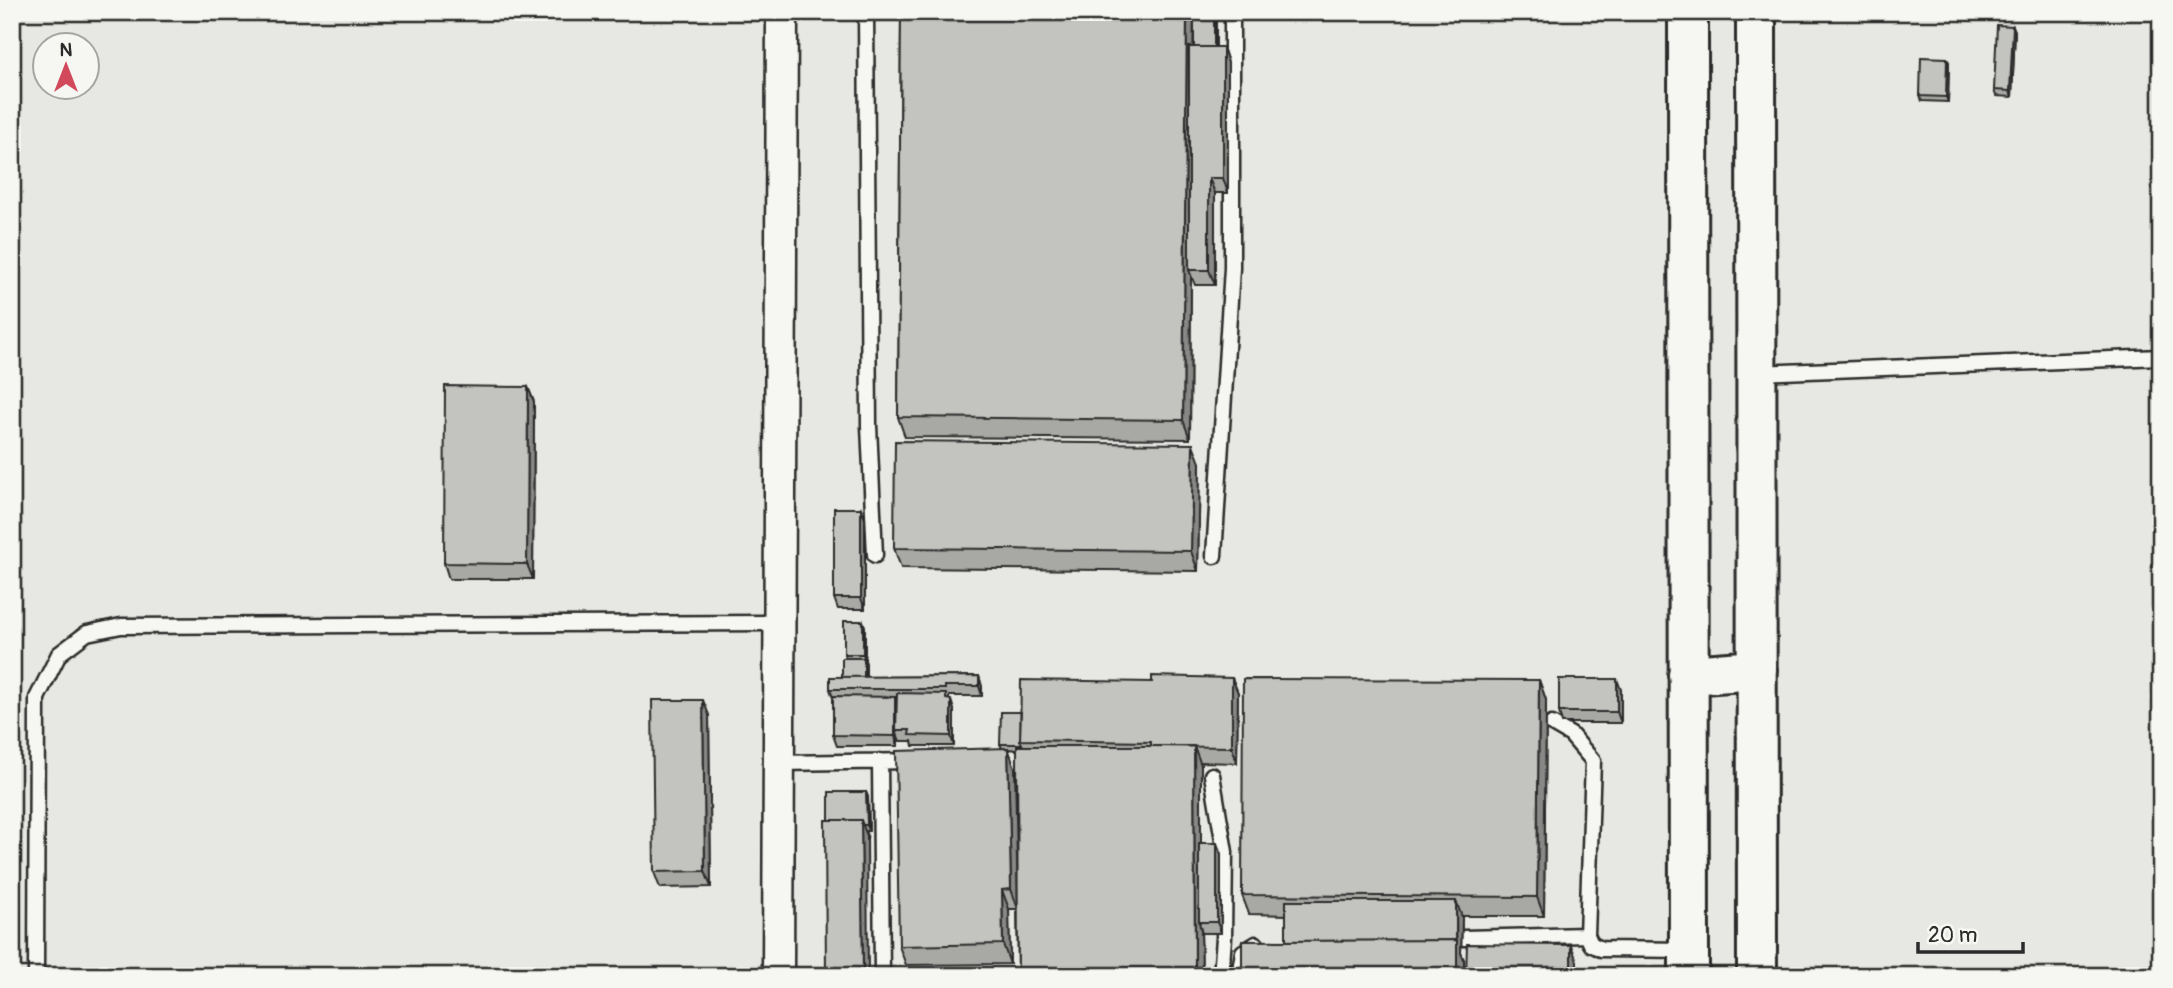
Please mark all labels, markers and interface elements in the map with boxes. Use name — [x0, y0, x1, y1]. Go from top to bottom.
north arrow — [32, 32, 102, 102]
text: N — [60, 38, 73, 62]
scale bar — [1918, 911, 2022, 955]
text: 20 m — [1928, 922, 1977, 949]

